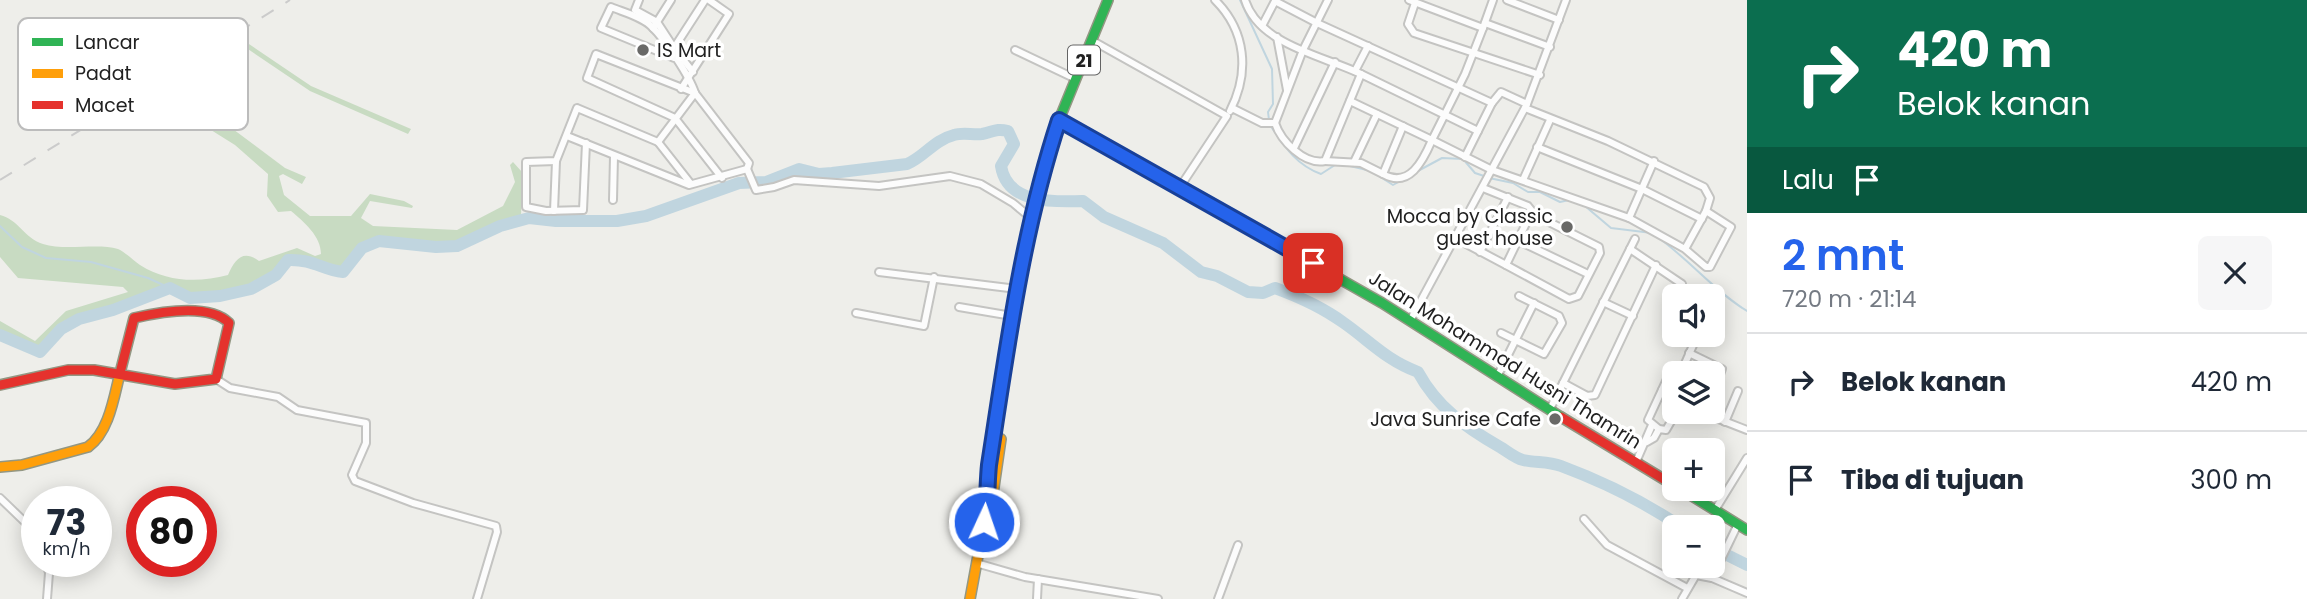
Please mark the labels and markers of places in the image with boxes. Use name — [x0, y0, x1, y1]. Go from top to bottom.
place label: IS Mart — [657, 37, 721, 64]
marker: IS Mart — [635, 42, 651, 58]
place label: Mocca by Classic guest house — [1387, 203, 1553, 252]
marker: Mocca by Classic guest house — [1559, 219, 1575, 235]
pin — [1283, 233, 1343, 293]
place label: Java Sunrise Cafe — [1370, 406, 1541, 433]
marker: Java Sunrise Cafe — [1547, 411, 1563, 427]

